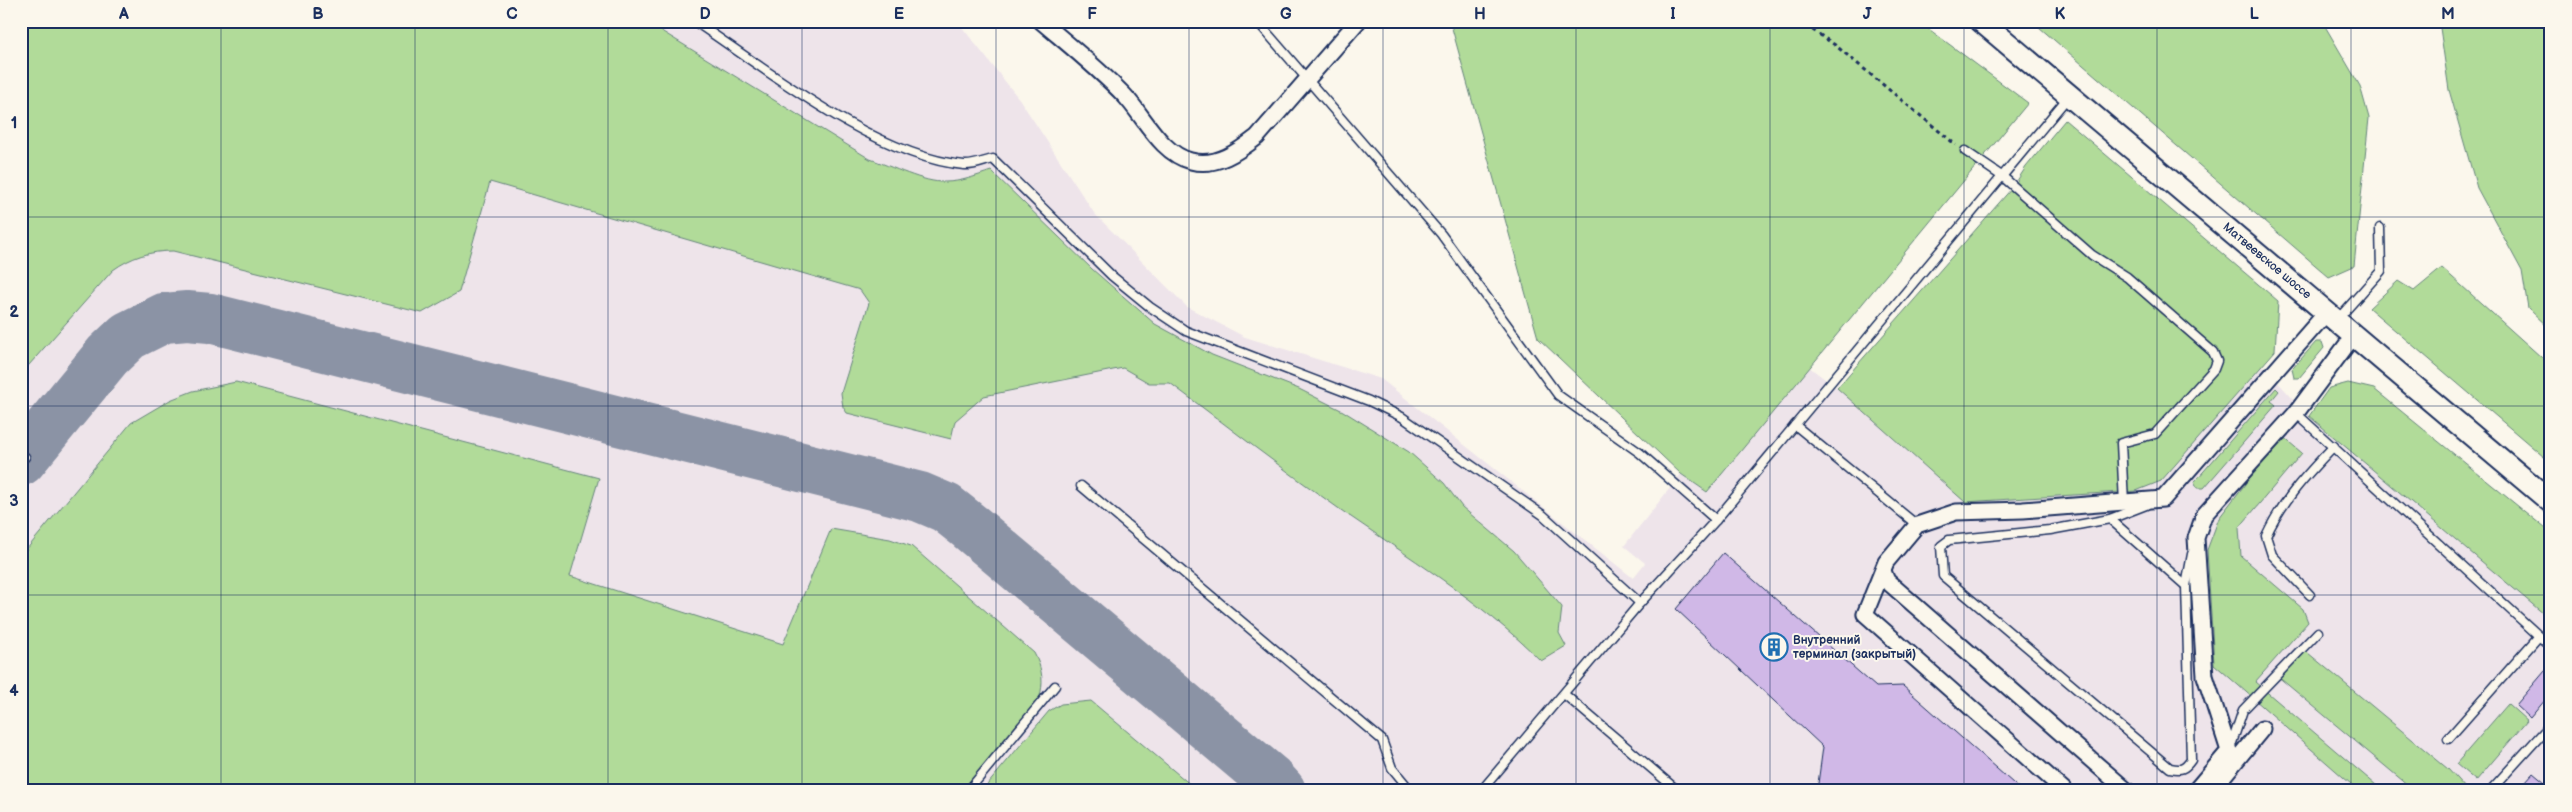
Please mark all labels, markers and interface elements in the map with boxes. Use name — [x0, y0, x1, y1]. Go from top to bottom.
text: A — [118, 5, 129, 24]
text: B — [312, 5, 324, 24]
text: C — [506, 5, 518, 24]
text: D — [699, 5, 711, 24]
text: E — [894, 5, 904, 24]
text: F — [1087, 5, 1097, 24]
text: G — [1280, 5, 1292, 24]
text: H — [1474, 5, 1486, 24]
text: I — [1670, 5, 1676, 24]
text: J — [1863, 5, 1872, 24]
text: K — [2055, 5, 2066, 24]
text: L — [2249, 5, 2259, 24]
text: M — [2441, 5, 2455, 24]
text: 1 — [11, 114, 17, 133]
street label: Матвеевское шоссе — [2220, 220, 2315, 303]
text: 2 — [9, 303, 19, 322]
text: 3 — [9, 492, 19, 511]
building icon: Внутренний терминал (закрытый) — [1759, 632, 1789, 662]
place label: Внутренний терминал (закрытый) — [1793, 633, 1916, 662]
text: 4 — [9, 682, 19, 701]

